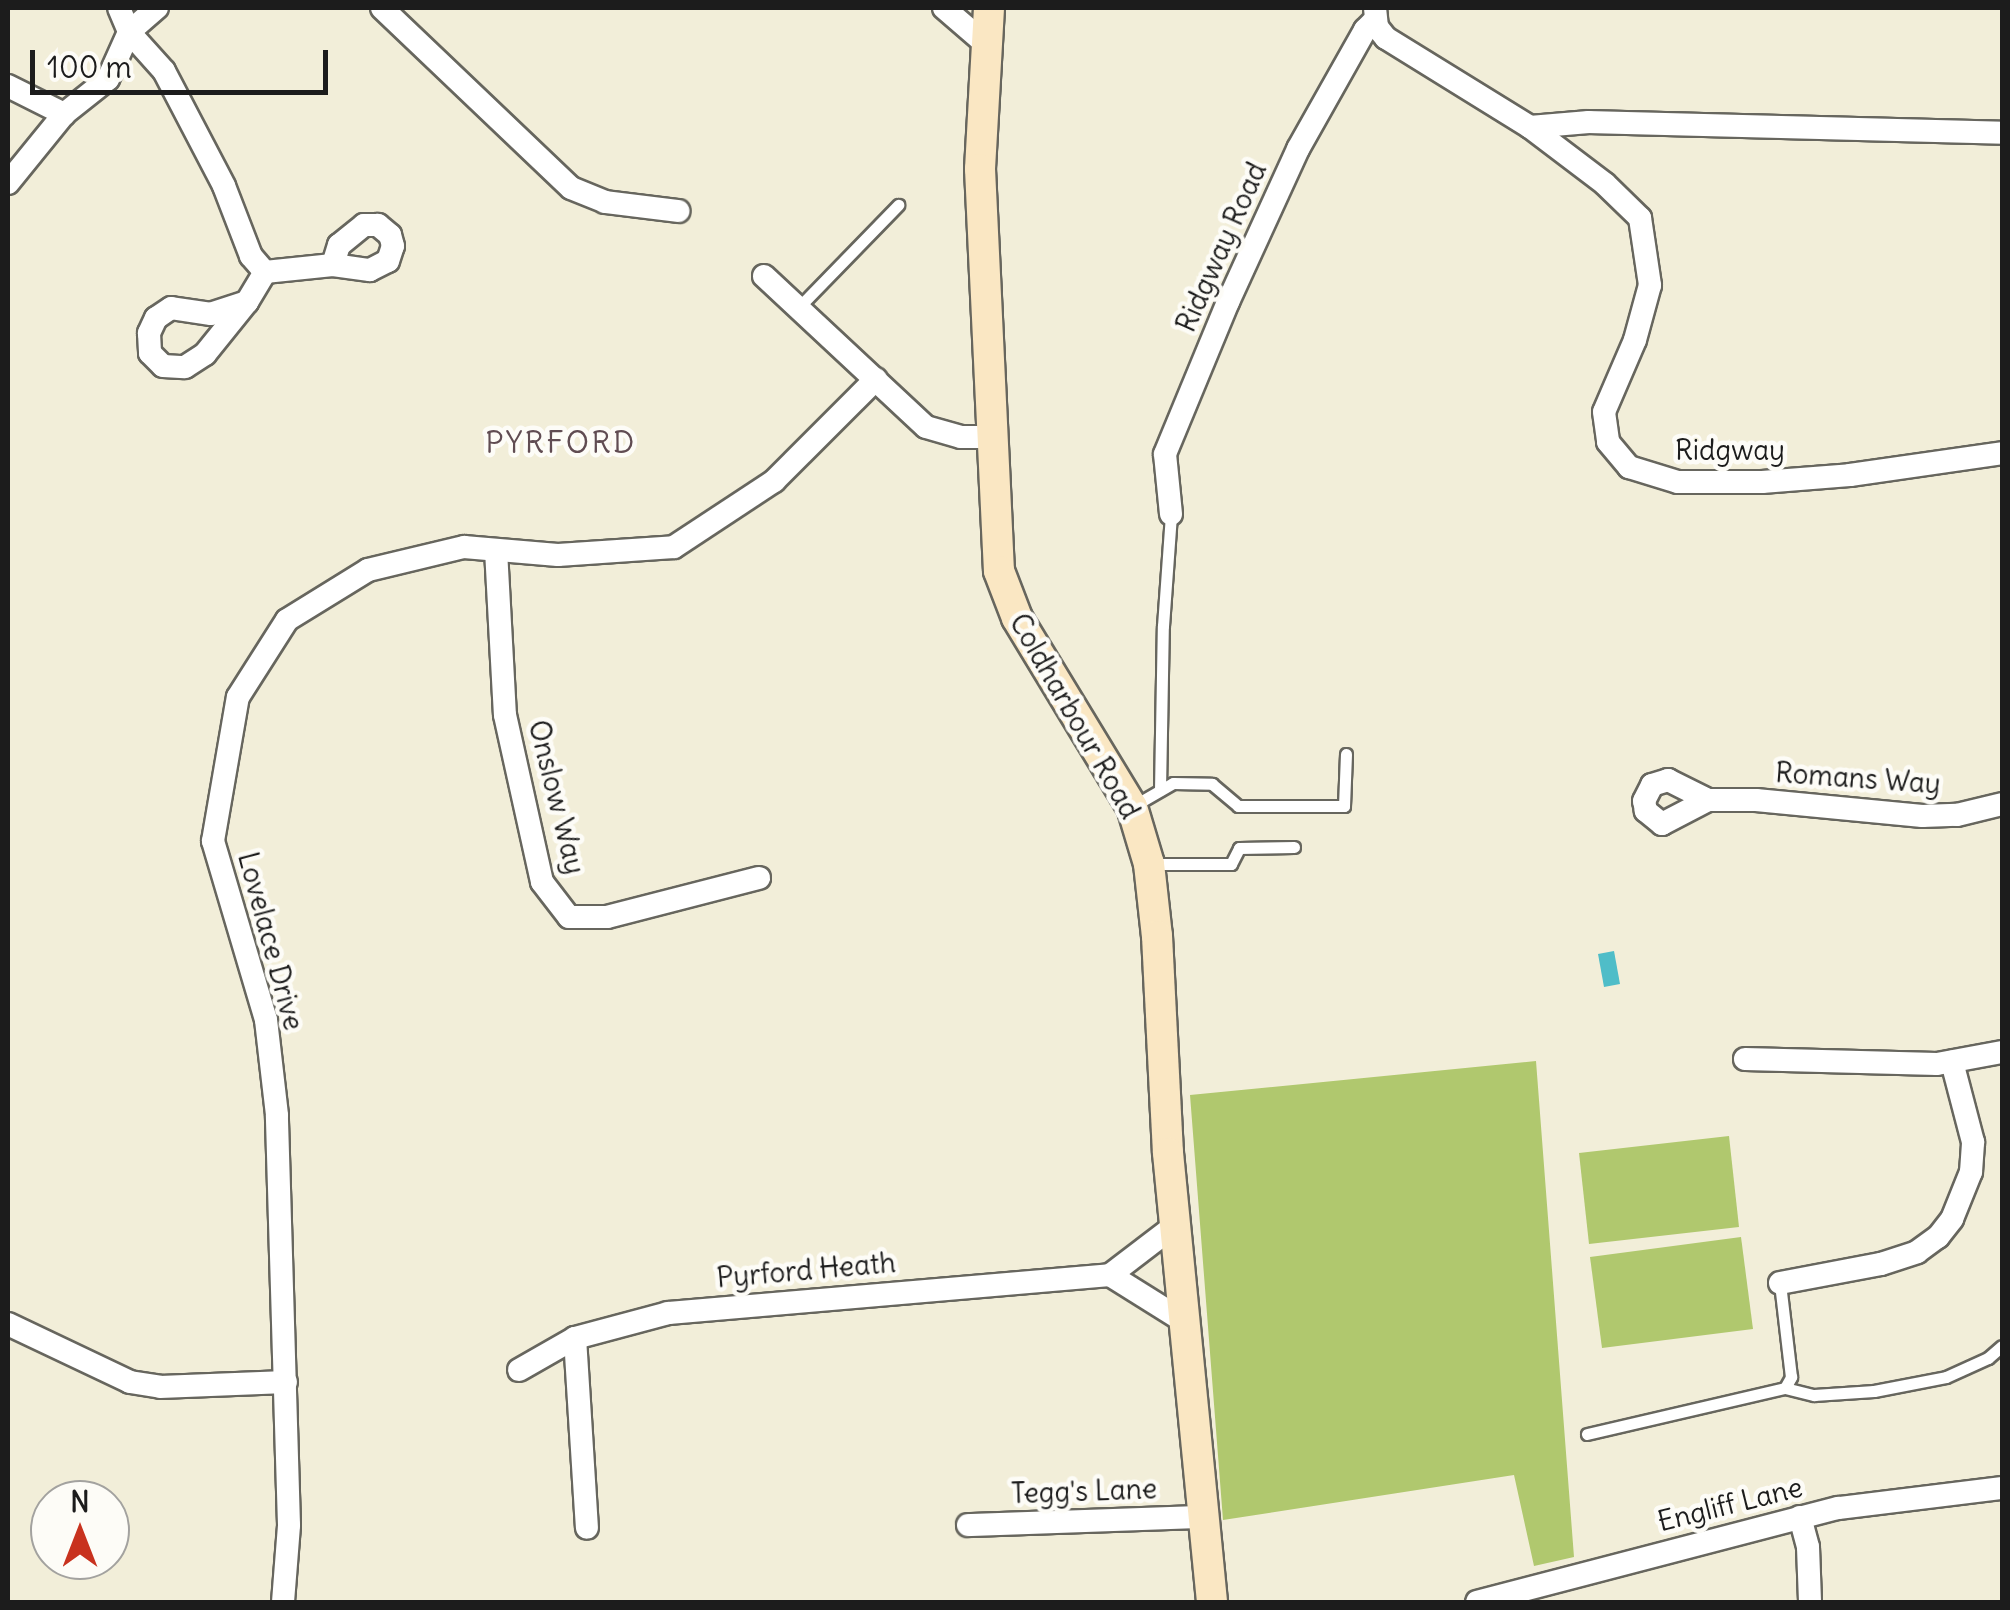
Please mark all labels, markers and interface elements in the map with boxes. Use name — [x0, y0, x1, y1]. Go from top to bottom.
scale bar — [35, 30, 332, 92]
text: 100 m — [47, 48, 132, 86]
street label: Ridgway Road — [1169, 157, 1273, 337]
district label: PYRFORD — [485, 424, 637, 460]
street label: Ridgway — [1675, 433, 1785, 467]
street label: Coldharbour Road — [1003, 607, 1147, 825]
street label: Onslow Way — [522, 716, 592, 878]
street label: Romans Way — [1774, 755, 1942, 801]
street label: Lovelace Drive — [231, 848, 311, 1034]
street label: Pyrford Heath — [715, 1245, 897, 1295]
street label: Engliff Lane — [1654, 1470, 1806, 1538]
street label: Tegg's Lane — [1010, 1472, 1158, 1510]
north arrow — [30, 1480, 130, 1580]
text: N — [70, 1484, 90, 1520]

